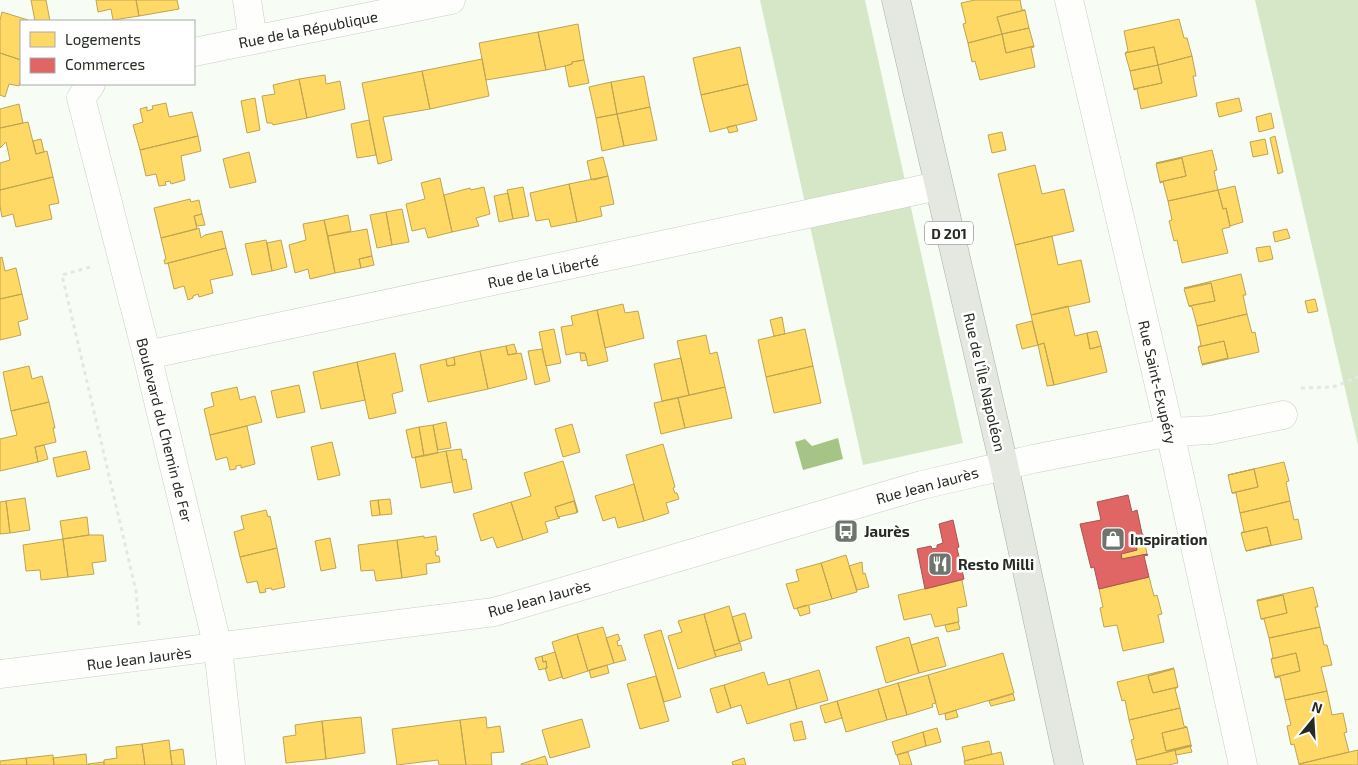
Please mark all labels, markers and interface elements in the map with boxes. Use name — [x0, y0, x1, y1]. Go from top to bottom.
street label: Rue de la République — [237, 7, 379, 51]
legend — [20, 20, 195, 85]
text: Logements — [65, 30, 141, 48]
text: Commerces — [65, 55, 145, 73]
road number: D 201 — [925, 222, 973, 244]
street label: Rue de la Liberté — [486, 250, 600, 292]
street label: Rue de l'Île Napoléon — [960, 311, 1010, 453]
street label: Rue Saint-Exupéry — [1135, 318, 1181, 446]
street label: Boulevard du Chemin de Fer — [133, 336, 197, 524]
street label: Rue Jean Jaurès — [874, 463, 980, 507]
bus stop icon: Jaurès — [833, 518, 859, 544]
place label: Jaurès — [864, 522, 910, 540]
shop icon: Inspiration — [1100, 526, 1126, 552]
place label: Inspiration — [1130, 530, 1208, 548]
restaurant icon: Resto Milli — [927, 551, 953, 577]
place label: Resto Milli — [958, 555, 1034, 573]
street label: Rue Jean Jaurès — [486, 576, 592, 620]
street label: Rue Jean Jaurès — [86, 643, 192, 673]
north arrow — [1288, 695, 1338, 745]
text: N — [1310, 698, 1325, 717]

